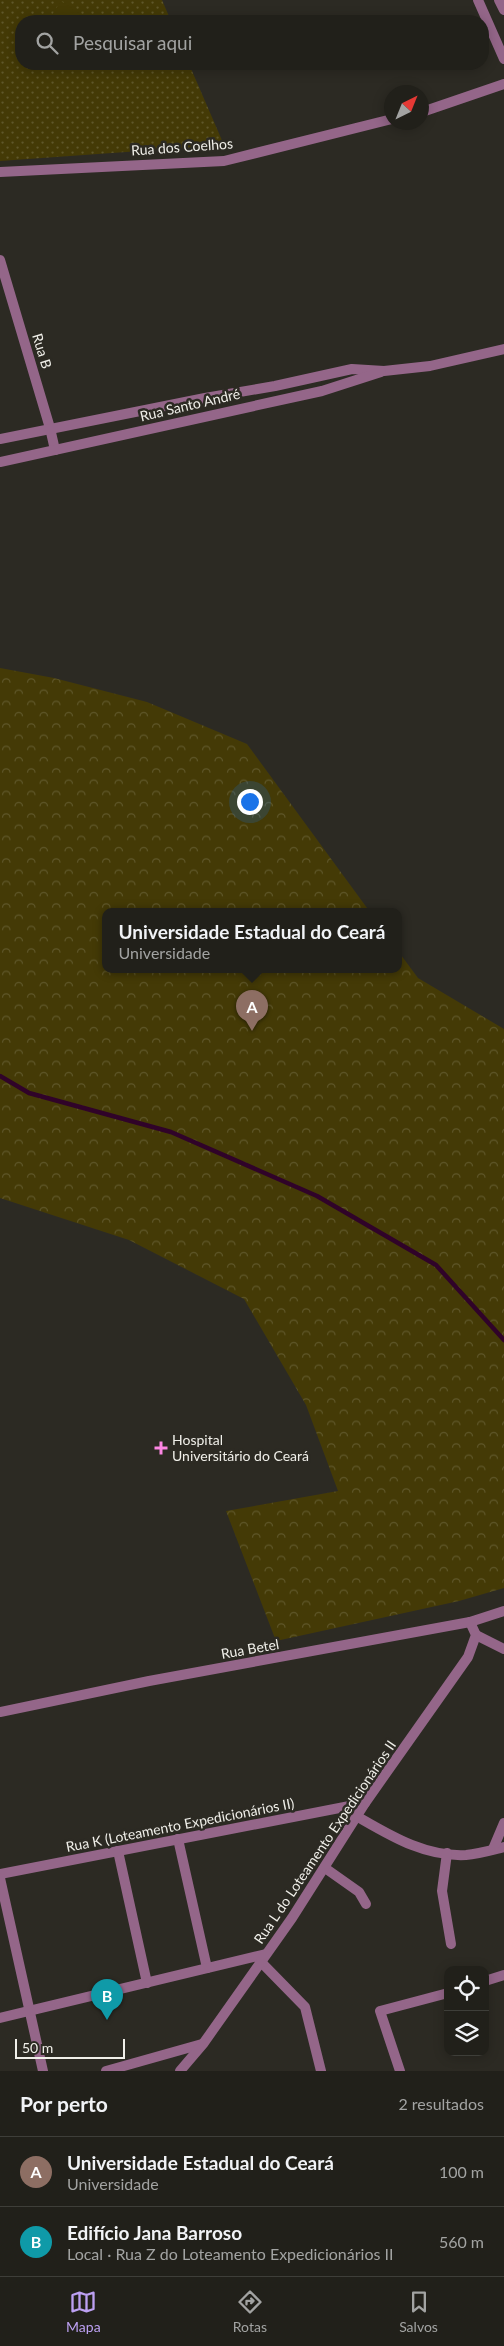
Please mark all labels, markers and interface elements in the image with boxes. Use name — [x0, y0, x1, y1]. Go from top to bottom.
search box — [15, 15, 489, 70]
icon: search — [33, 29, 61, 57]
text: Pesquisar aqui — [73, 31, 192, 54]
north arrow — [384, 85, 429, 130]
street label: Rua dos Coelhos — [131, 134, 233, 159]
street label: Rua B — [29, 331, 56, 371]
street label: Rua Santo André — [138, 385, 242, 424]
your location — [237, 789, 263, 815]
popup — [102, 908, 402, 973]
text: Universidade Estadual do Ceará — [119, 920, 385, 943]
text: Universidade — [119, 943, 210, 962]
pin: A — [236, 990, 268, 1031]
place label: Hospital Universitário do Ceará — [172, 1431, 309, 1464]
marker: Hospital Universitário do Ceará — [154, 1441, 168, 1455]
street label: Rua Betel — [219, 1635, 280, 1662]
street label: Rua L do Loteamento Expedicionários II — [250, 1737, 399, 1947]
street label: Rua K (Loteamento Expedicionários II) — [64, 1794, 296, 1855]
map controls — [444, 1966, 489, 2056]
button: locate — [444, 1966, 489, 2011]
pin: B — [91, 1979, 123, 2020]
button: layers — [444, 2011, 489, 2056]
scale bar — [15, 2036, 125, 2059]
text: 50 m — [22, 2039, 53, 2056]
text: Por perto — [20, 2091, 108, 2116]
text: 2 resultados — [398, 2094, 484, 2113]
text: Universidade Estadual do Ceará — [67, 2151, 334, 2174]
text: A — [30, 2162, 42, 2181]
text: 100 m — [439, 2162, 484, 2181]
text: Universidade — [67, 2174, 159, 2193]
text: Edifício Jana Barroso — [67, 2221, 242, 2244]
text: B — [31, 2232, 41, 2251]
text: 560 m — [439, 2232, 484, 2251]
text: Local · Rua Z do Loteamento Expedicionários II — [67, 2244, 393, 2263]
tab: Mapa — [66, 2288, 101, 2335]
tab: Rotas — [233, 2288, 267, 2335]
tab: Salvos — [399, 2288, 438, 2335]

